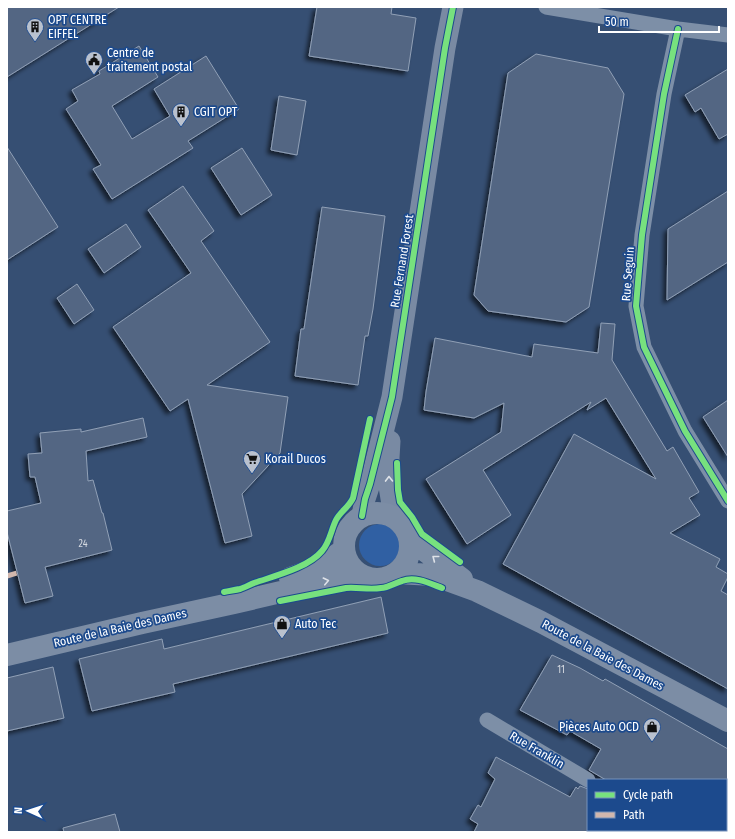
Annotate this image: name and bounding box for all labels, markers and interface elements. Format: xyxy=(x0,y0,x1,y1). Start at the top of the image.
scale bar xyxy=(599,8,719,34)
place label: OPT CENTRE EIFFEL xyxy=(48,13,107,41)
text: 50 m xyxy=(605,15,629,29)
building icon: OPT CENTRE EIFFEL xyxy=(25,17,45,42)
place label: Centre de traitement postal xyxy=(107,46,192,74)
public building icon: Centre de traitement postal xyxy=(84,50,104,75)
building icon: CGIT OPT xyxy=(171,102,191,127)
place label: CGIT OPT xyxy=(194,105,238,119)
street label: Rue Fernand Forest xyxy=(388,213,416,309)
street label: Rue Seguin xyxy=(619,246,637,302)
supermarket icon: Korail Ducos xyxy=(242,449,262,474)
place label: Korail Ducos xyxy=(265,452,326,466)
one-way arrow xyxy=(385,476,393,482)
house number: 24 xyxy=(78,538,88,550)
one-way arrow xyxy=(433,556,440,563)
one-way arrow xyxy=(323,577,329,585)
street label: Route de la Baie des Dames xyxy=(52,606,188,650)
shop icon: Auto Tec xyxy=(272,614,292,639)
place label: Auto Tec xyxy=(295,617,336,631)
street label: Route de la Baie des Dames xyxy=(540,617,666,693)
house number: 11 xyxy=(557,664,565,676)
shop icon: Pièces Auto OCD xyxy=(642,717,662,742)
place label: Pièces Auto OCD xyxy=(559,720,639,734)
street label: Rue Franklin xyxy=(507,729,567,771)
legend xyxy=(587,779,727,831)
text: Cycle path xyxy=(623,788,673,802)
north arrow xyxy=(8,791,48,831)
text: N xyxy=(12,807,25,814)
text: Path xyxy=(623,808,645,822)

